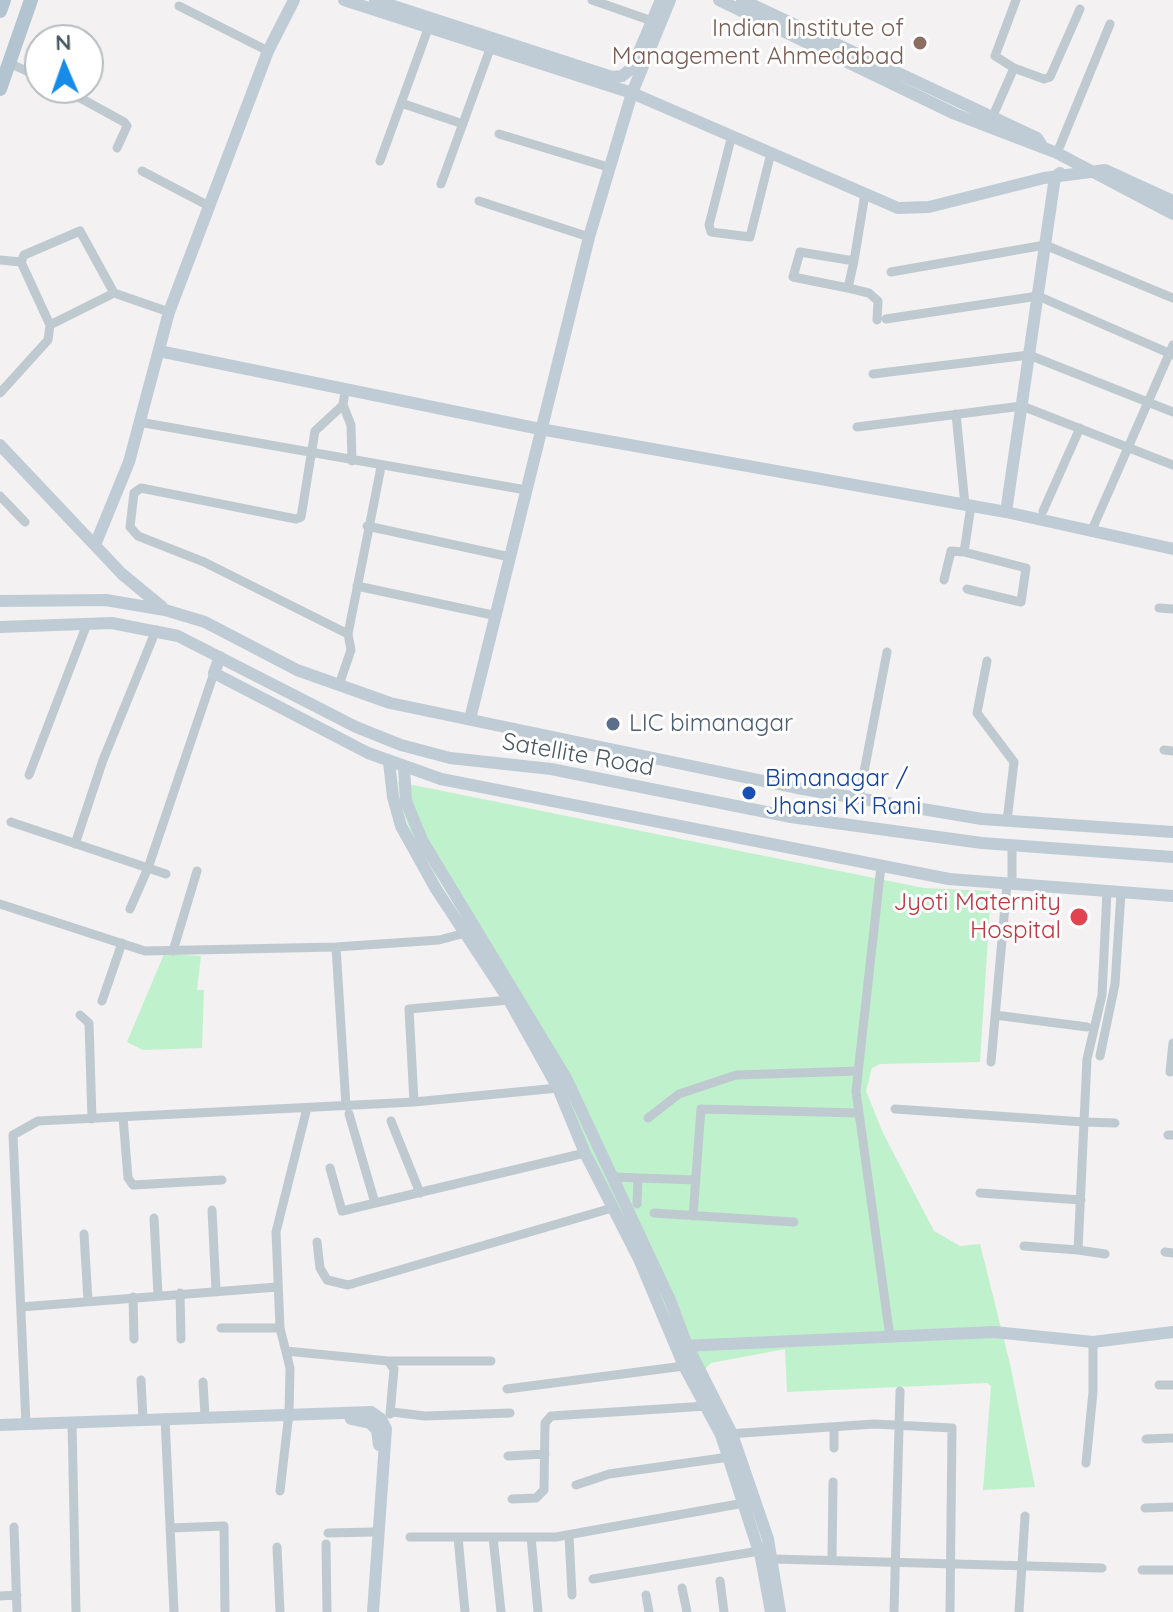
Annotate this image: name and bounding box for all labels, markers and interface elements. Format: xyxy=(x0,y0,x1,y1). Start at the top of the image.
place label: Indian Institute of Management Ahmedabad xyxy=(612,15,904,71)
north arrow xyxy=(24,24,104,104)
text: N xyxy=(55,28,72,56)
marker: Indian Institute of Management Ahmedabad xyxy=(911,34,929,52)
place label: LIC bimanagar xyxy=(629,710,793,738)
marker: LIC bimanagar xyxy=(604,715,622,733)
street label: Satellite Road xyxy=(500,727,656,783)
place label: Bimanagar / Jhansi Ki Rani xyxy=(765,765,921,821)
marker: Bimanagar / Jhansi Ki Rani xyxy=(740,784,758,802)
place label: Jyoti Maternity Hospital xyxy=(893,889,1061,945)
marker: Jyoti Maternity Hospital xyxy=(1068,906,1090,928)

